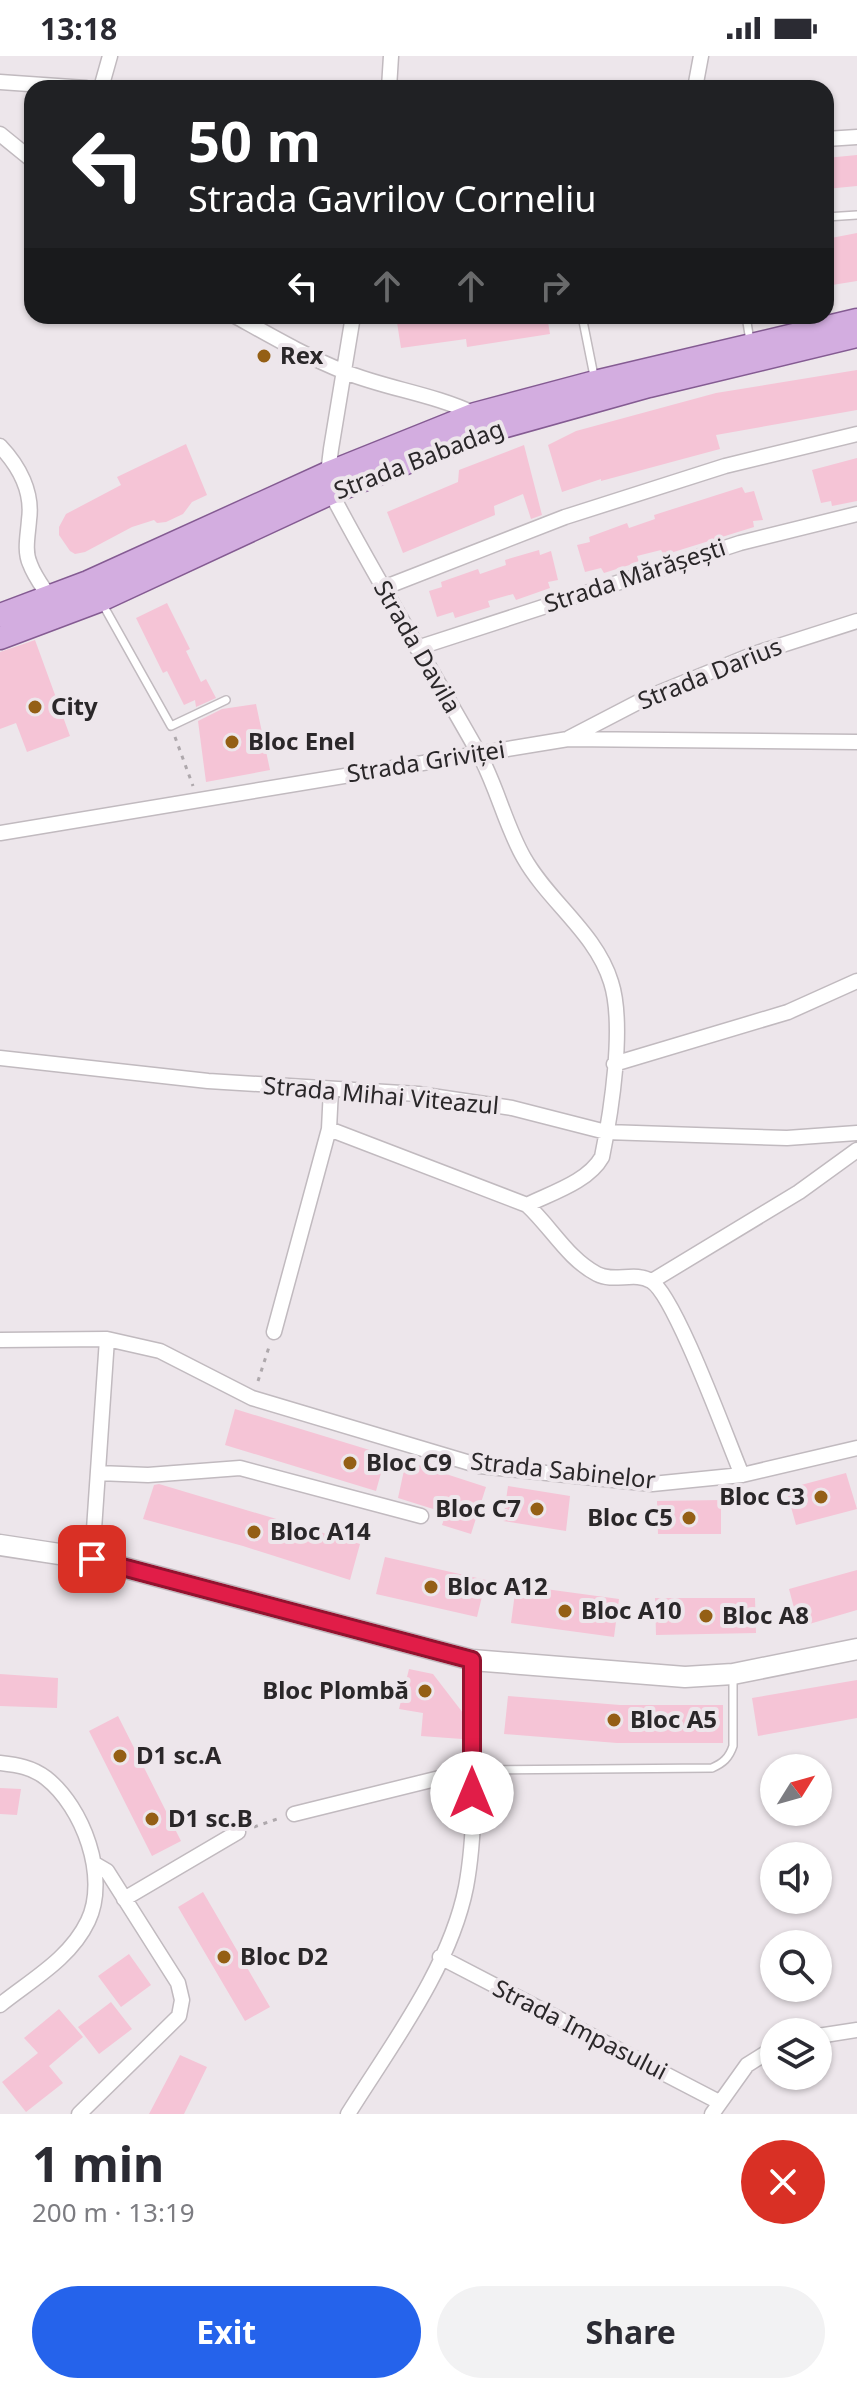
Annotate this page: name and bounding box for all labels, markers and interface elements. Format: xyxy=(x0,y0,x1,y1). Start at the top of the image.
text: 13:18 xyxy=(40,8,117,49)
text: 50 m xyxy=(188,102,321,178)
icon: left xyxy=(56,112,160,216)
text: Strada Gavrilov Corneliu xyxy=(188,174,596,223)
icon: left xyxy=(281,264,325,308)
icon: ahead xyxy=(365,264,409,308)
icon: ahead xyxy=(449,264,493,308)
icon: right xyxy=(533,264,577,308)
place label: Rex xyxy=(280,338,324,371)
marker: Rex xyxy=(255,347,273,365)
street label: Strada Babadag xyxy=(329,411,508,506)
street label: Strada Mărășești xyxy=(540,530,729,619)
street label: Strada Davila xyxy=(367,574,470,719)
street label: Strada Darius xyxy=(633,629,786,716)
place label: City xyxy=(51,689,98,722)
marker: City xyxy=(26,698,44,716)
place label: Bloc Enel xyxy=(248,724,355,757)
street label: Strada Griviței xyxy=(344,732,507,789)
marker: Bloc Enel xyxy=(223,733,241,751)
street label: Strada Mihai Viteazul xyxy=(262,1068,500,1121)
street label: Strada Sabinelor xyxy=(469,1443,657,1496)
place label: Bloc C9 xyxy=(366,1445,452,1478)
marker: Bloc C9 xyxy=(341,1454,359,1472)
place label: Bloc C3 xyxy=(719,1479,805,1512)
marker: Bloc C3 xyxy=(812,1488,830,1506)
place label: Bloc C7 xyxy=(435,1491,521,1524)
marker: Bloc C7 xyxy=(528,1500,546,1518)
place label: Bloc C5 xyxy=(587,1500,673,1533)
marker: Bloc C5 xyxy=(680,1509,698,1527)
place label: Bloc A14 xyxy=(270,1514,371,1547)
marker: Bloc A14 xyxy=(245,1523,263,1541)
pin xyxy=(58,1525,126,1593)
icon: arrive xyxy=(70,1537,114,1581)
place label: Bloc A12 xyxy=(447,1569,548,1602)
marker: Bloc A12 xyxy=(422,1578,440,1596)
place label: Bloc A10 xyxy=(581,1593,682,1626)
place label: Bloc A8 xyxy=(722,1598,809,1631)
marker: Bloc A10 xyxy=(556,1602,574,1620)
marker: Bloc A8 xyxy=(697,1607,715,1625)
place label: Bloc Plombă xyxy=(262,1673,409,1706)
marker: Bloc Plombă xyxy=(416,1682,434,1700)
place label: Bloc A5 xyxy=(630,1702,717,1735)
marker: Bloc A5 xyxy=(605,1711,623,1729)
place label: D1 sc.A xyxy=(136,1738,222,1771)
marker: D1 sc.A xyxy=(111,1747,129,1765)
position arrow xyxy=(430,1751,514,1835)
north arrow xyxy=(760,1754,832,1826)
map controls xyxy=(760,1754,832,2090)
place label: D1 sc.B xyxy=(168,1801,253,1834)
marker: D1 sc.B xyxy=(143,1810,161,1828)
button: sound xyxy=(760,1842,832,1914)
button: search xyxy=(760,1930,832,2002)
place label: Bloc D2 xyxy=(240,1939,328,1972)
marker: Bloc D2 xyxy=(215,1948,233,1966)
street label: Strada Impasului xyxy=(488,1970,674,2087)
button: layers xyxy=(760,2018,832,2090)
text: 1 min xyxy=(32,2131,164,2196)
button: close xyxy=(741,2140,825,2224)
text: 200 m · 13:19 xyxy=(32,2194,195,2230)
button: Exit xyxy=(32,2286,421,2378)
button: Share xyxy=(437,2286,825,2378)

